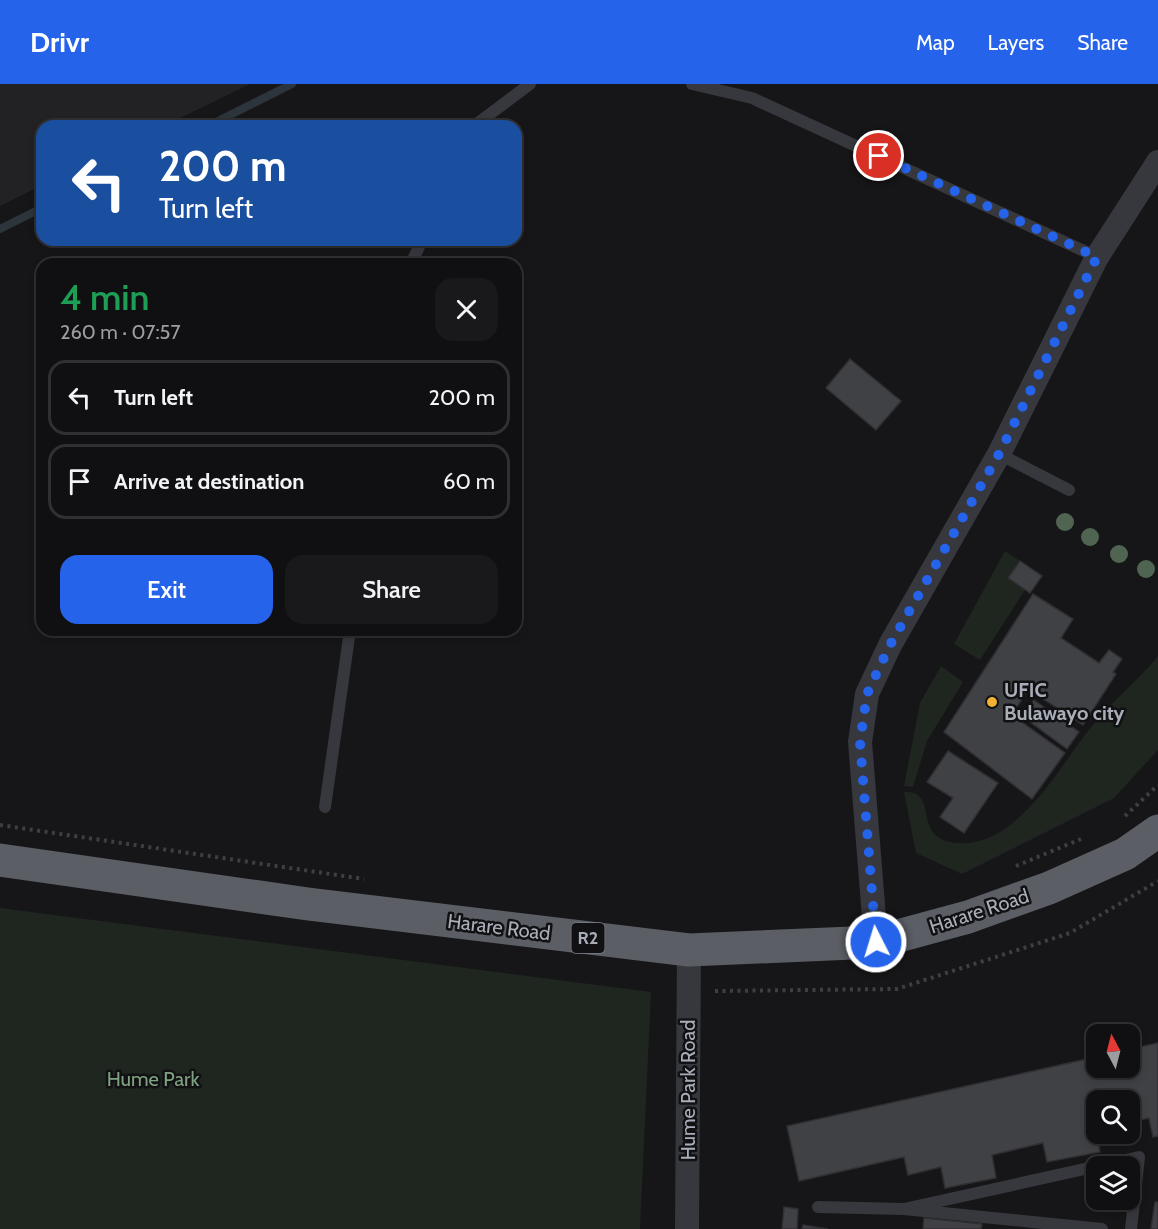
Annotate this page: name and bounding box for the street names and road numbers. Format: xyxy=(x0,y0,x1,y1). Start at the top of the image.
street label: Harare Road xyxy=(926,884,1032,938)
street label: Harare Road xyxy=(446,909,552,945)
road number: R2 xyxy=(572,923,604,953)
street label: Hume Park Road xyxy=(676,1020,700,1160)

